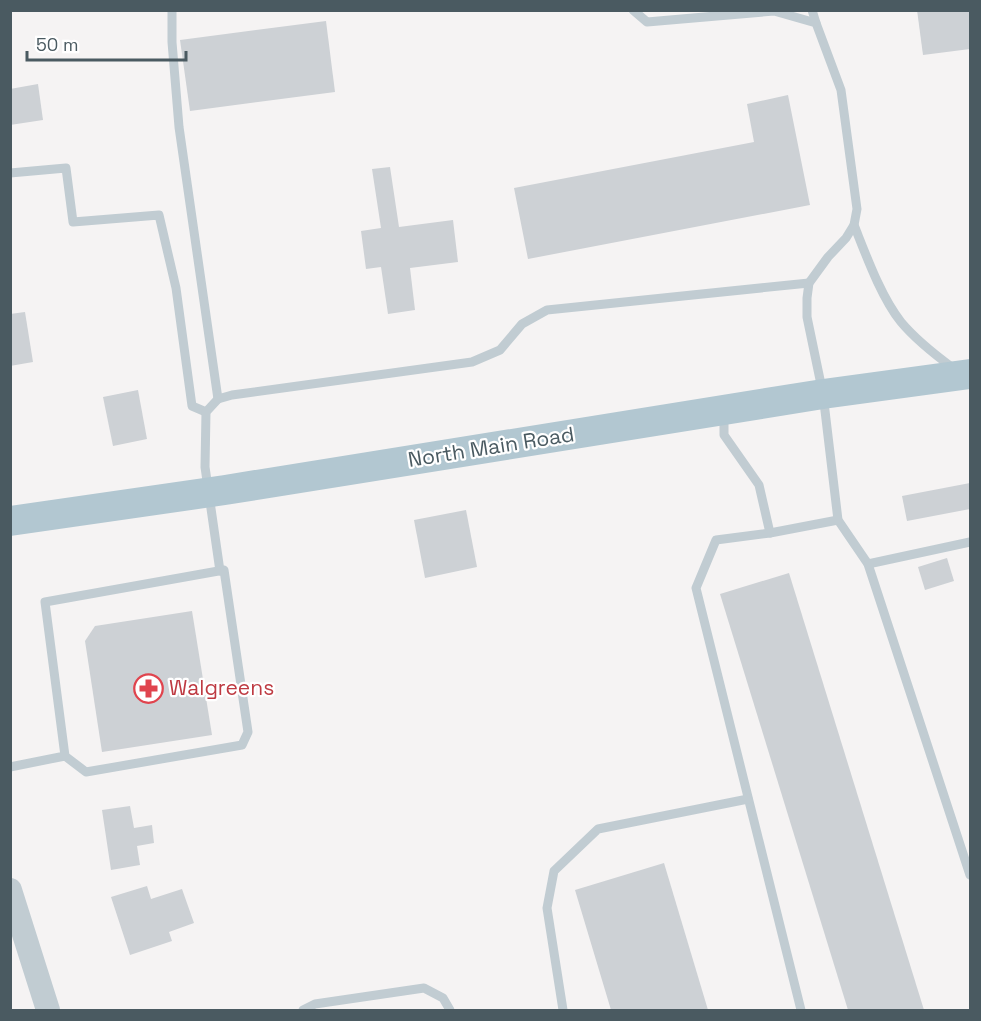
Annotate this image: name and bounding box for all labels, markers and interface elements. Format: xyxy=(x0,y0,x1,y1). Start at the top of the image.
scale bar xyxy=(27,24,186,62)
text: 50 m xyxy=(36,33,78,56)
street label: North Main Road xyxy=(406,420,576,473)
pharmacy icon: Walgreens xyxy=(132,672,164,704)
place label: Walgreens xyxy=(169,674,274,701)

